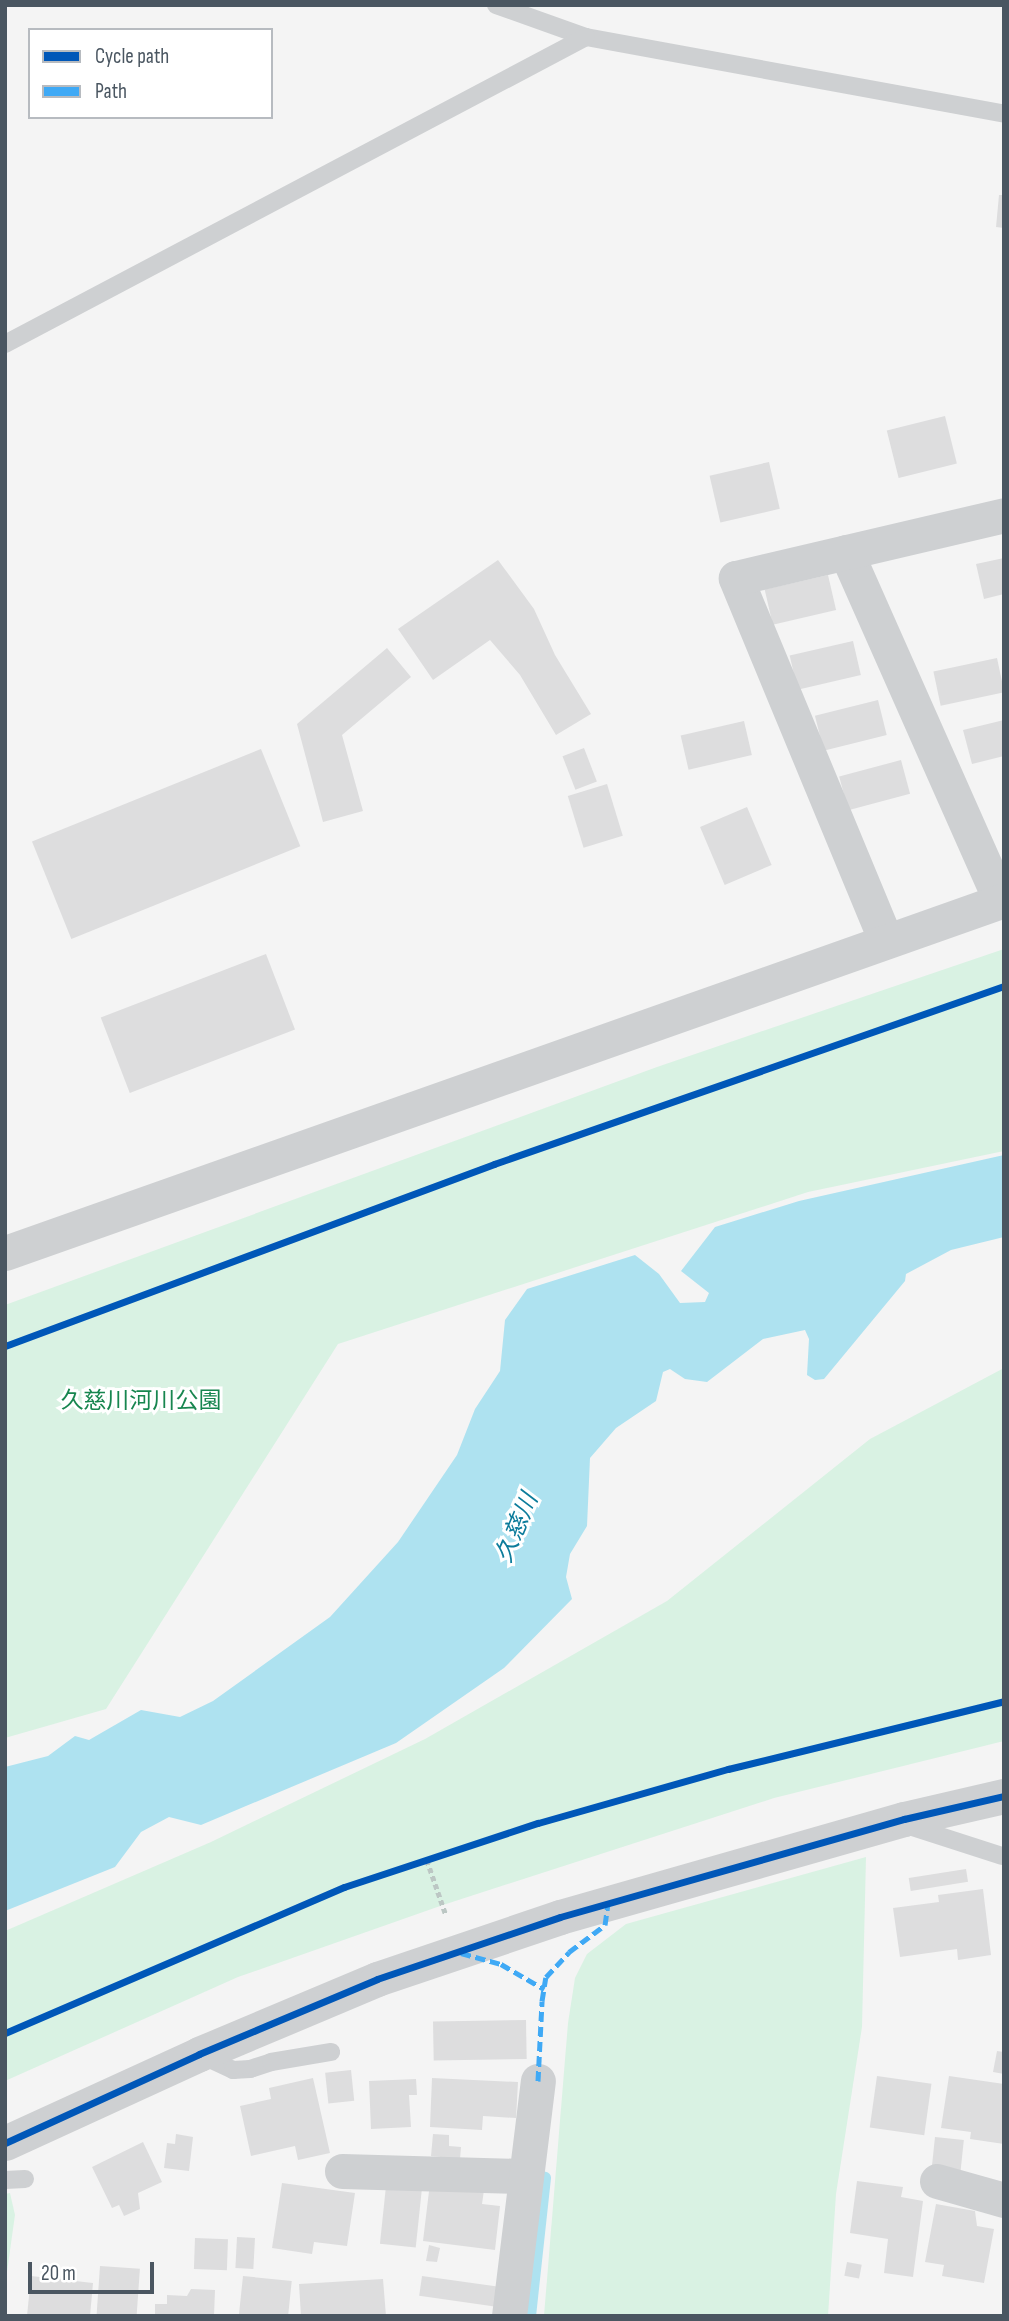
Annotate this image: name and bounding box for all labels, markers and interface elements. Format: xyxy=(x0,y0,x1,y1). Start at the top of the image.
legend xyxy=(28,28,273,119)
text: Cycle path xyxy=(95,44,169,69)
text: Path xyxy=(95,79,127,104)
park label: 久慈川河川公園 xyxy=(61,1387,221,1415)
water label: 久慈川 xyxy=(490,1489,544,1567)
scale bar xyxy=(32,2248,158,2292)
text: 20 m xyxy=(41,2261,76,2286)

